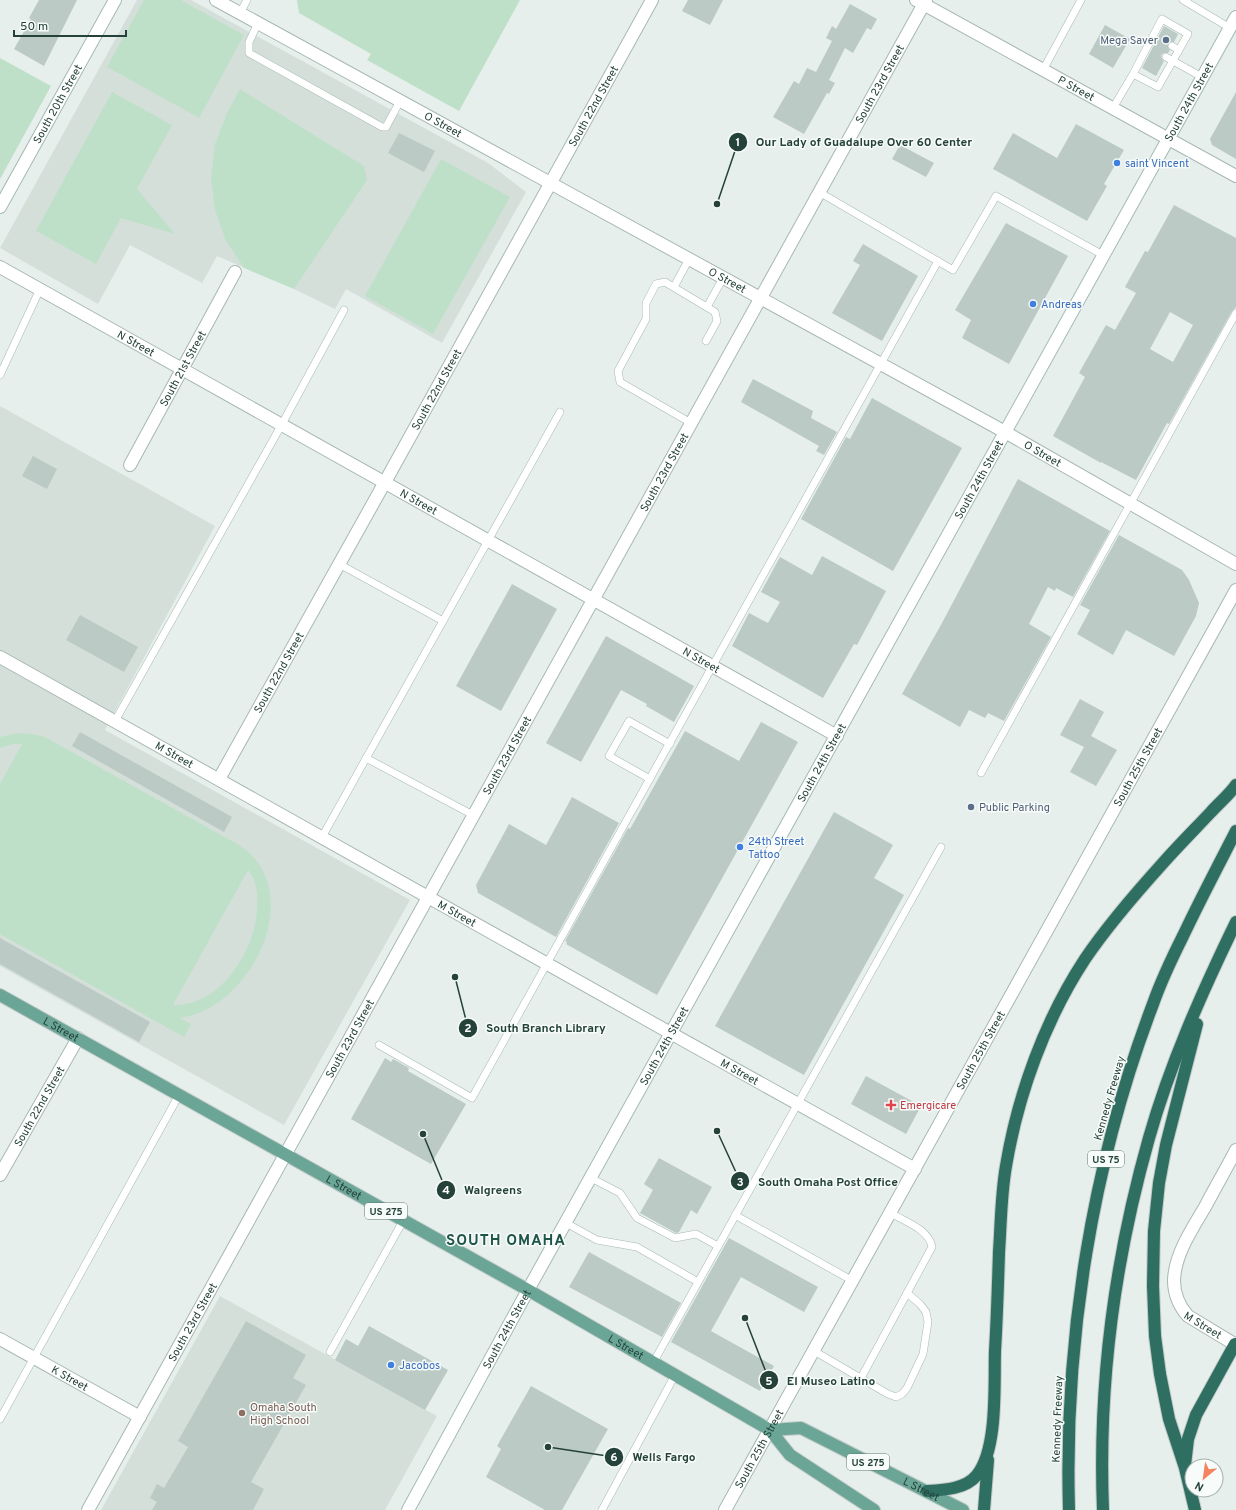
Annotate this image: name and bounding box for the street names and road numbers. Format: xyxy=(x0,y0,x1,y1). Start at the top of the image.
street label: South 23rd Street xyxy=(853,43,908,126)
street label: South 24th Street xyxy=(1162,61,1217,144)
street label: South 20th Street xyxy=(31,62,86,146)
street label: South 22nd Street xyxy=(566,64,622,149)
street label: P Street xyxy=(1055,73,1097,105)
street label: O Street xyxy=(421,109,464,141)
street label: O Street xyxy=(706,265,748,297)
street label: N Street xyxy=(114,328,157,360)
street label: South 21st Street xyxy=(157,328,210,409)
street label: South 22nd Street xyxy=(409,347,465,433)
street label: South 23rd Street xyxy=(637,431,692,514)
street label: South 24th Street xyxy=(952,438,1007,522)
street label: O Street xyxy=(1021,438,1064,471)
street label: N Street xyxy=(397,486,439,519)
street label: South 22nd Street xyxy=(251,630,308,716)
street label: N Street xyxy=(680,645,722,677)
street label: South 23rd Street xyxy=(480,714,535,798)
street label: South 24th Street xyxy=(795,721,850,805)
street label: South 25th Street xyxy=(1111,725,1166,809)
street label: M Street xyxy=(152,739,196,772)
street label: M Street xyxy=(435,898,478,931)
street label: South 23rd Street xyxy=(323,997,378,1081)
street label: South 24th Street xyxy=(637,1004,692,1088)
street label: South 25th Street xyxy=(954,1009,1009,1093)
street label: L Street xyxy=(40,1014,81,1046)
street label: Kennedy Freeway xyxy=(1091,1054,1129,1142)
street label: M Street xyxy=(718,1056,761,1089)
street label: South 22nd Street xyxy=(11,1064,68,1150)
road number: US 75 xyxy=(1088,1151,1124,1167)
street label: L Street xyxy=(323,1172,364,1204)
road number: US 275 xyxy=(365,1203,407,1219)
street label: South 23rd Street xyxy=(166,1281,221,1364)
street label: South 24th Street xyxy=(480,1288,535,1372)
street label: M Street xyxy=(1181,1309,1224,1343)
street label: L Street xyxy=(605,1332,646,1363)
street label: K Street xyxy=(48,1363,90,1395)
street label: Kennedy Freeway xyxy=(1049,1375,1067,1463)
street label: South 25th Street xyxy=(732,1407,787,1491)
road number: US 275 xyxy=(847,1454,889,1470)
street label: L Street xyxy=(900,1475,941,1505)

